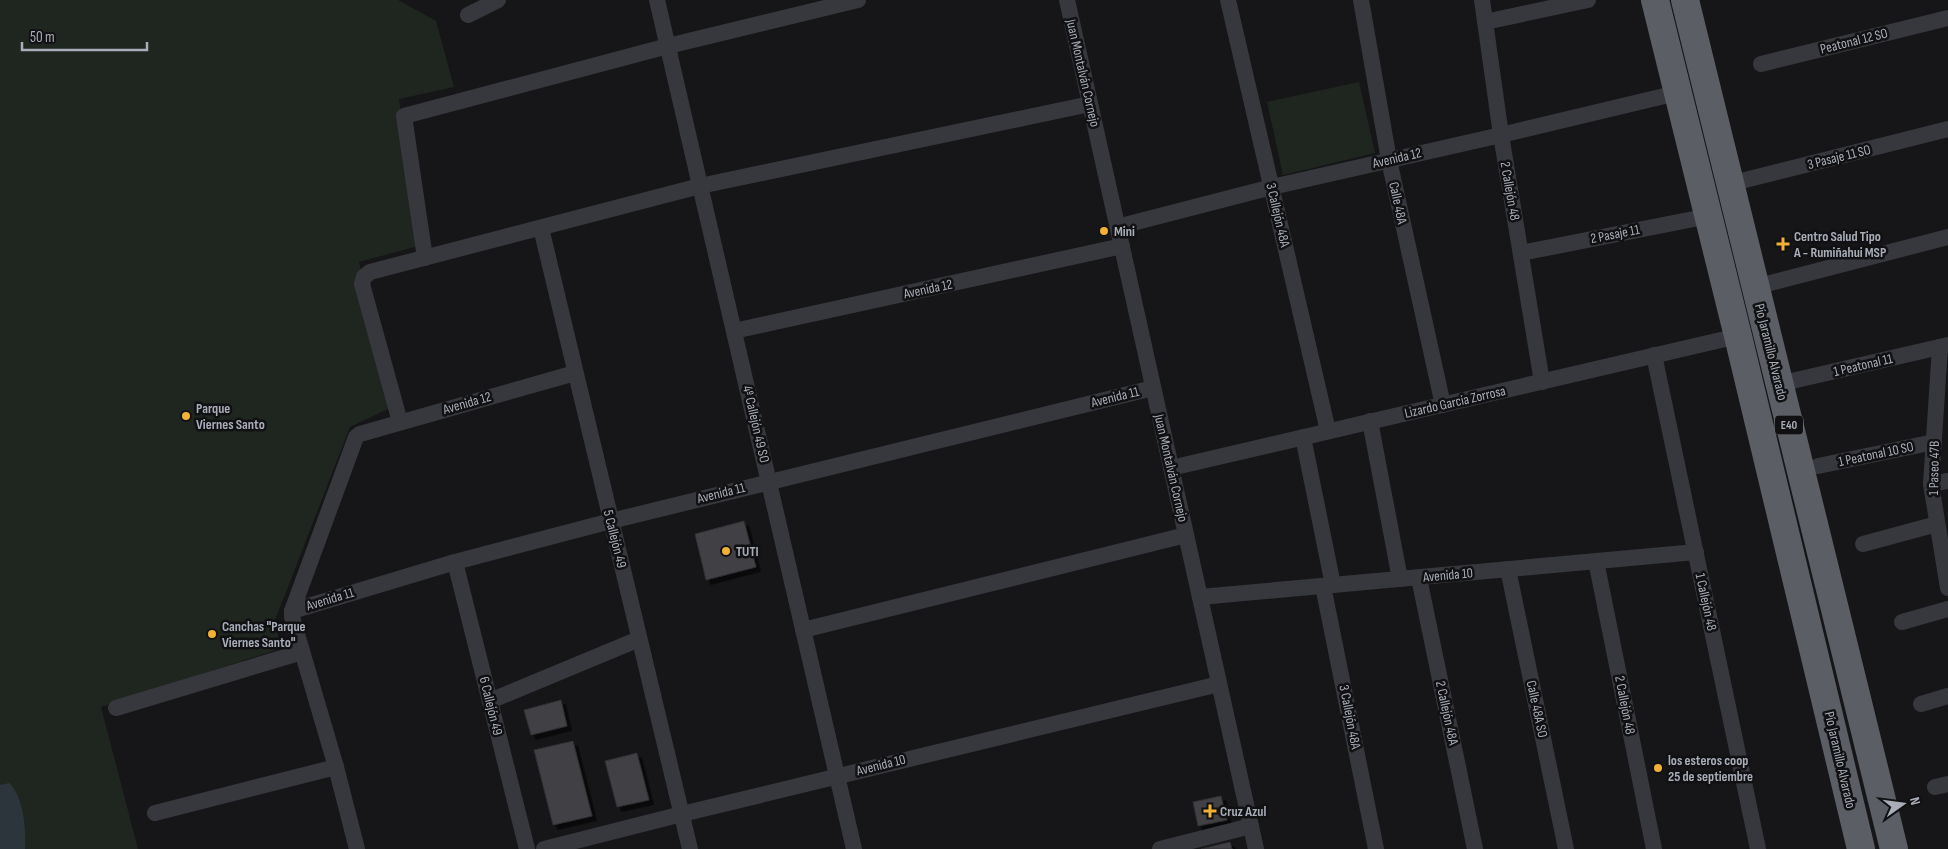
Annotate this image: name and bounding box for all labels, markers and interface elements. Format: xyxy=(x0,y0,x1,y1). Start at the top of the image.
street label: Juan Montalván Cornejo xyxy=(1062,17,1104,129)
scale bar xyxy=(22,20,148,52)
street label: Peatonal 12 SO xyxy=(1818,24,1890,58)
text: 50 m xyxy=(30,28,55,47)
street label: 3 Pasaje 11 SO xyxy=(1805,141,1873,173)
street label: Avenida 12 xyxy=(1370,144,1423,172)
street label: 2 Callejón 48 xyxy=(1496,160,1524,222)
street label: Calle 48A xyxy=(1385,180,1411,227)
street label: 3 Callejón 48A xyxy=(1262,181,1294,250)
street label: 2 Pasaje 11 xyxy=(1589,221,1641,247)
place label: Mini xyxy=(1114,223,1135,240)
marker: Mini xyxy=(1098,225,1110,237)
place label: Centro Salud Tipo A - Rumiñahui MSP xyxy=(1793,228,1886,261)
marker: Centro Salud Tipo A - Rumiñahui MSP xyxy=(1776,237,1790,251)
street label: Avenida 12 xyxy=(901,275,954,303)
street label: Pío Jaramillo Alvarado xyxy=(1751,302,1791,402)
street label: 1 Peatonal 11 xyxy=(1832,350,1894,380)
street label: Lizardo García Zorrosa xyxy=(1403,382,1507,422)
street label: Avenida 11 xyxy=(1088,383,1141,411)
street label: 4º Callejón 49 SO xyxy=(739,384,773,464)
street label: Avenida 12 xyxy=(440,388,493,418)
place label: Parque Viernes Santo xyxy=(196,400,265,433)
marker: Parque Viernes Santo xyxy=(180,410,192,422)
street label: Juan Montalván Cornejo xyxy=(1150,412,1192,524)
road number: E40 xyxy=(1775,416,1803,434)
street label: 1 Peatonal 10 SO xyxy=(1837,438,1915,470)
street label: 1 Paseo 47B xyxy=(1925,441,1943,495)
street label: Avenida 11 xyxy=(694,479,747,507)
street label: 5 Callejón 49 xyxy=(600,508,630,570)
place label: TUTI xyxy=(736,543,759,560)
marker: TUTI xyxy=(720,545,732,557)
street label: Avenida 10 xyxy=(1421,564,1474,586)
street label: 1 Callejón 48 xyxy=(1692,572,1720,632)
street label: Avenida 11 xyxy=(303,584,356,615)
place label: Canchas "Parque Viernes Santo" xyxy=(222,618,306,651)
marker: Canchas "Parque Viernes Santo" xyxy=(206,628,218,640)
street label: 2 Callejón 48 xyxy=(1611,674,1639,736)
street label: 6 Callejón 49 xyxy=(476,675,506,737)
street label: 2 Callejón 48A xyxy=(1432,679,1462,748)
street label: Calle 48A SO xyxy=(1523,679,1551,739)
street label: 3 Callejón 48A xyxy=(1335,683,1365,752)
street label: Pío Jaramillo Alvarado xyxy=(1821,710,1859,810)
street label: Avenida 10 xyxy=(854,751,907,780)
place label: los esteros coop 25 de septiembre xyxy=(1668,752,1753,785)
marker: los esteros coop 25 de septiembre xyxy=(1652,762,1664,774)
north arrow xyxy=(1878,779,1928,829)
text: N xyxy=(1906,795,1924,807)
place label: Cruz Azul xyxy=(1220,803,1266,820)
marker: Cruz Azul xyxy=(1204,805,1216,817)

